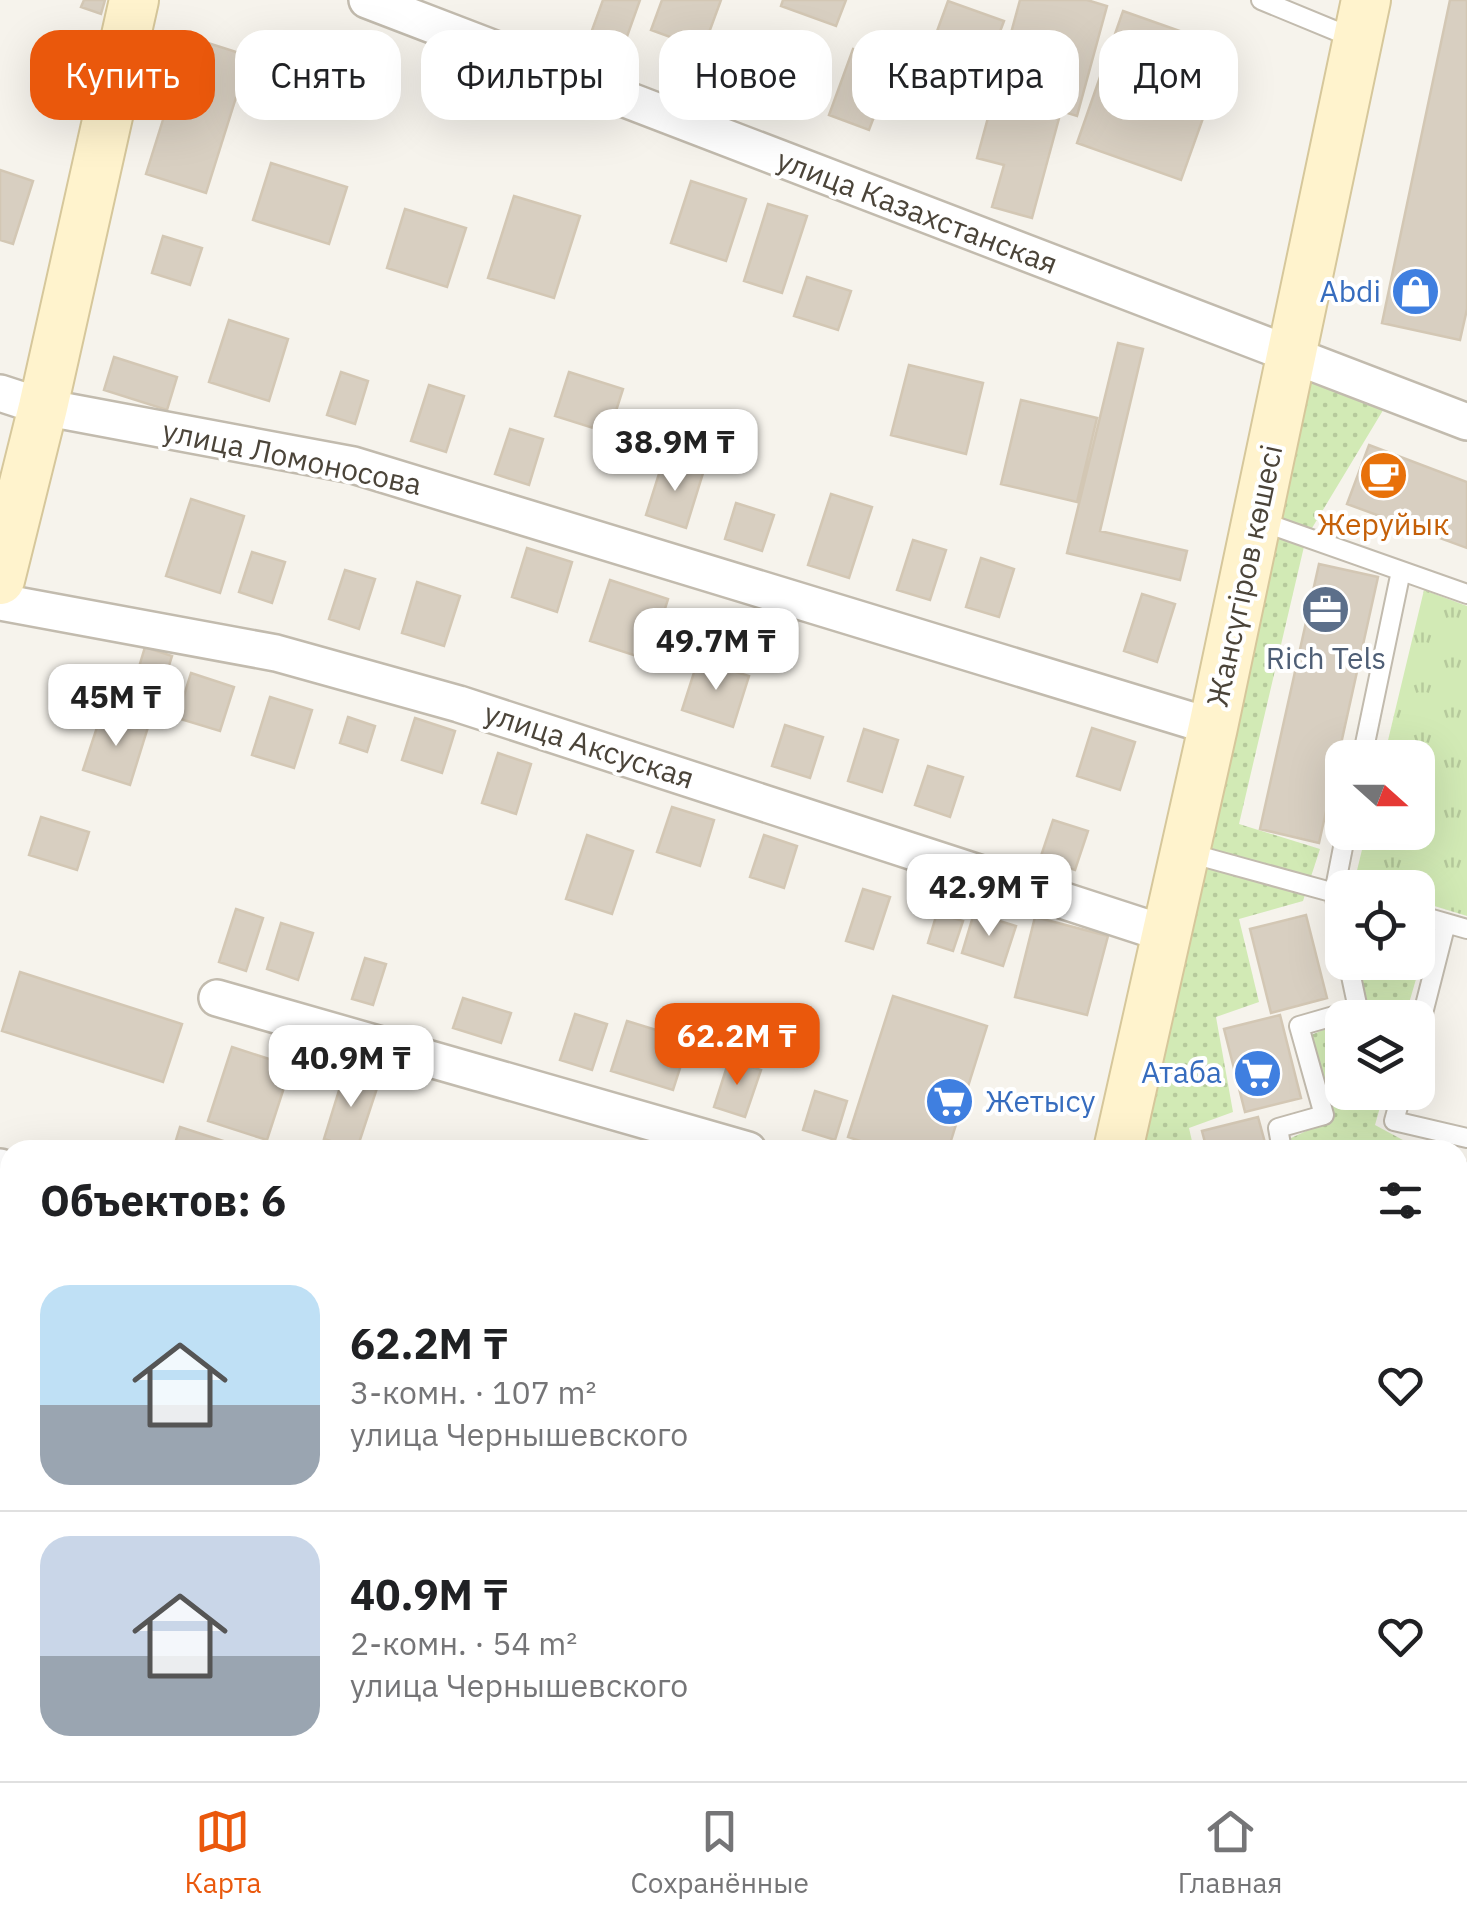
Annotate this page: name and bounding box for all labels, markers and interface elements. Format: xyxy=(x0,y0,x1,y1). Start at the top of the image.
chip: Купить xyxy=(30,30,215,120)
chip: Снять xyxy=(235,30,401,120)
chip: Фильтры xyxy=(421,30,639,120)
chip: Новое xyxy=(659,30,832,120)
chip: Квартира xyxy=(852,30,1079,120)
chip: Дом xyxy=(1099,30,1238,120)
street label: улица Казахстанская xyxy=(772,139,1064,282)
shop icon: Abdi xyxy=(1390,266,1442,318)
place label: Abdi xyxy=(1319,271,1381,310)
pin: 38.9M ₸ xyxy=(583,409,767,494)
street label: улица Ломоносова xyxy=(159,410,425,503)
text: 38.9M ₸ xyxy=(615,420,735,462)
street label: Жансүгіров көшесі xyxy=(1197,441,1290,710)
cafe icon: Жеруйык xyxy=(1357,450,1409,502)
place label: Жеруйык xyxy=(1316,504,1450,543)
office icon: Rich Tels xyxy=(1300,584,1352,636)
pin: 49.7M ₸ xyxy=(624,608,808,693)
text: 49.7M ₸ xyxy=(656,619,776,661)
place label: Rich Tels xyxy=(1266,638,1386,677)
pin: 45M ₸ xyxy=(46,664,186,749)
text: 45M ₸ xyxy=(70,675,162,717)
street label: улица Аксуская xyxy=(480,692,699,797)
north arrow xyxy=(1325,740,1435,850)
map controls xyxy=(1325,740,1435,1110)
pin: 42.9M ₸ xyxy=(897,854,1081,939)
text: 42.9M ₸ xyxy=(929,865,1049,907)
button: locate xyxy=(1325,870,1435,980)
button: layers xyxy=(1325,1000,1435,1110)
pin: 62.2M ₸ xyxy=(645,1003,829,1088)
text: 62.2M ₸ xyxy=(677,1014,797,1056)
pin: 40.9M ₸ xyxy=(259,1025,443,1110)
text: 40.9M ₸ xyxy=(291,1036,411,1078)
supermarket icon: Атаба xyxy=(1231,1047,1283,1099)
place label: Атаба xyxy=(1141,1052,1222,1091)
supermarket icon: Жетысу xyxy=(924,1076,976,1128)
place label: Жетысу xyxy=(985,1081,1096,1120)
text: Объектов: 6 xyxy=(40,1173,286,1228)
icon: filters xyxy=(1373,1173,1428,1228)
text: 62.2M ₸ xyxy=(350,1316,508,1371)
icon: home xyxy=(120,1325,240,1445)
icon: heart xyxy=(1373,1358,1428,1413)
text: 3-комн. · 107 m² xyxy=(350,1371,596,1413)
text: улица Чернышевского xyxy=(350,1413,688,1455)
text: 40.9M ₸ xyxy=(350,1567,508,1622)
icon: home xyxy=(120,1576,240,1696)
icon: heart xyxy=(1373,1609,1428,1664)
text: 2-комн. · 54 m² xyxy=(350,1622,577,1664)
text: улица Чернышевского xyxy=(350,1664,688,1706)
tab: Карта xyxy=(184,1804,262,1901)
tab: Сохранённые xyxy=(630,1804,809,1901)
tab: Главная xyxy=(1178,1804,1283,1901)

